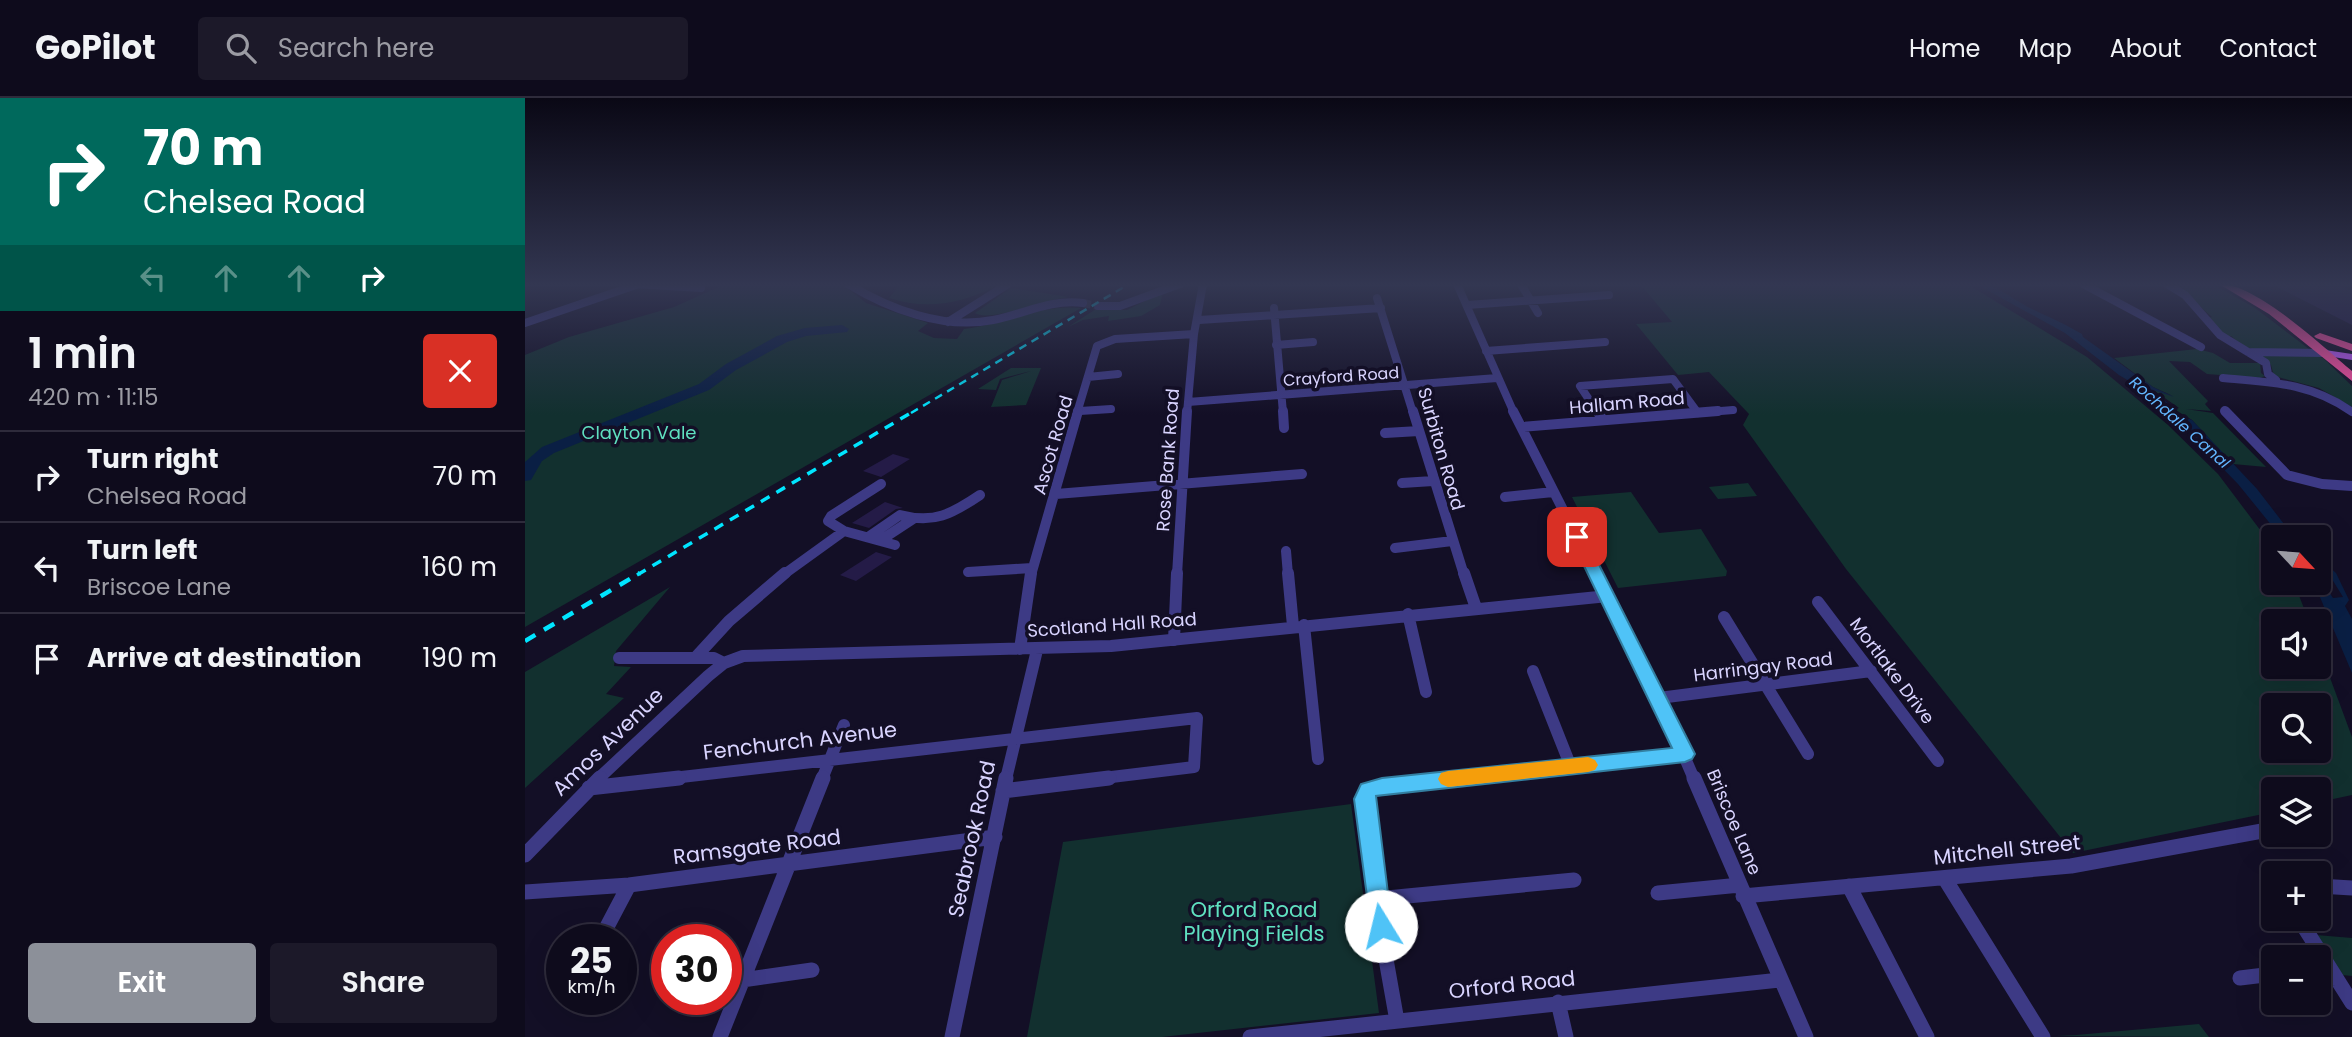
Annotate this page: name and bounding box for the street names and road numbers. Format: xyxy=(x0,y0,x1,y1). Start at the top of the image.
street label: Crayford Road xyxy=(1282,361,1400,392)
street label: Surbiton Road xyxy=(1412,385,1471,513)
street label: Hallam Road xyxy=(1568,385,1686,420)
street label: Rose Bank Road xyxy=(1150,388,1185,532)
street label: Ascot Road xyxy=(1026,392,1079,497)
street label: Scotland Hall Road xyxy=(1026,606,1198,643)
street label: Mortlake Drive xyxy=(1844,612,1941,729)
street label: Harringay Road xyxy=(1692,646,1834,687)
street label: Amos Avenue xyxy=(546,681,670,802)
street label: Fenchurch Avenue xyxy=(701,714,899,767)
street label: Seabrook Road xyxy=(941,758,1002,920)
street label: Briscoe Lane xyxy=(1701,765,1768,879)
street label: Ramsgate Road xyxy=(671,822,842,871)
street label: Mitchell Street xyxy=(1932,827,2082,872)
street label: Orford Road xyxy=(1447,963,1577,1006)

